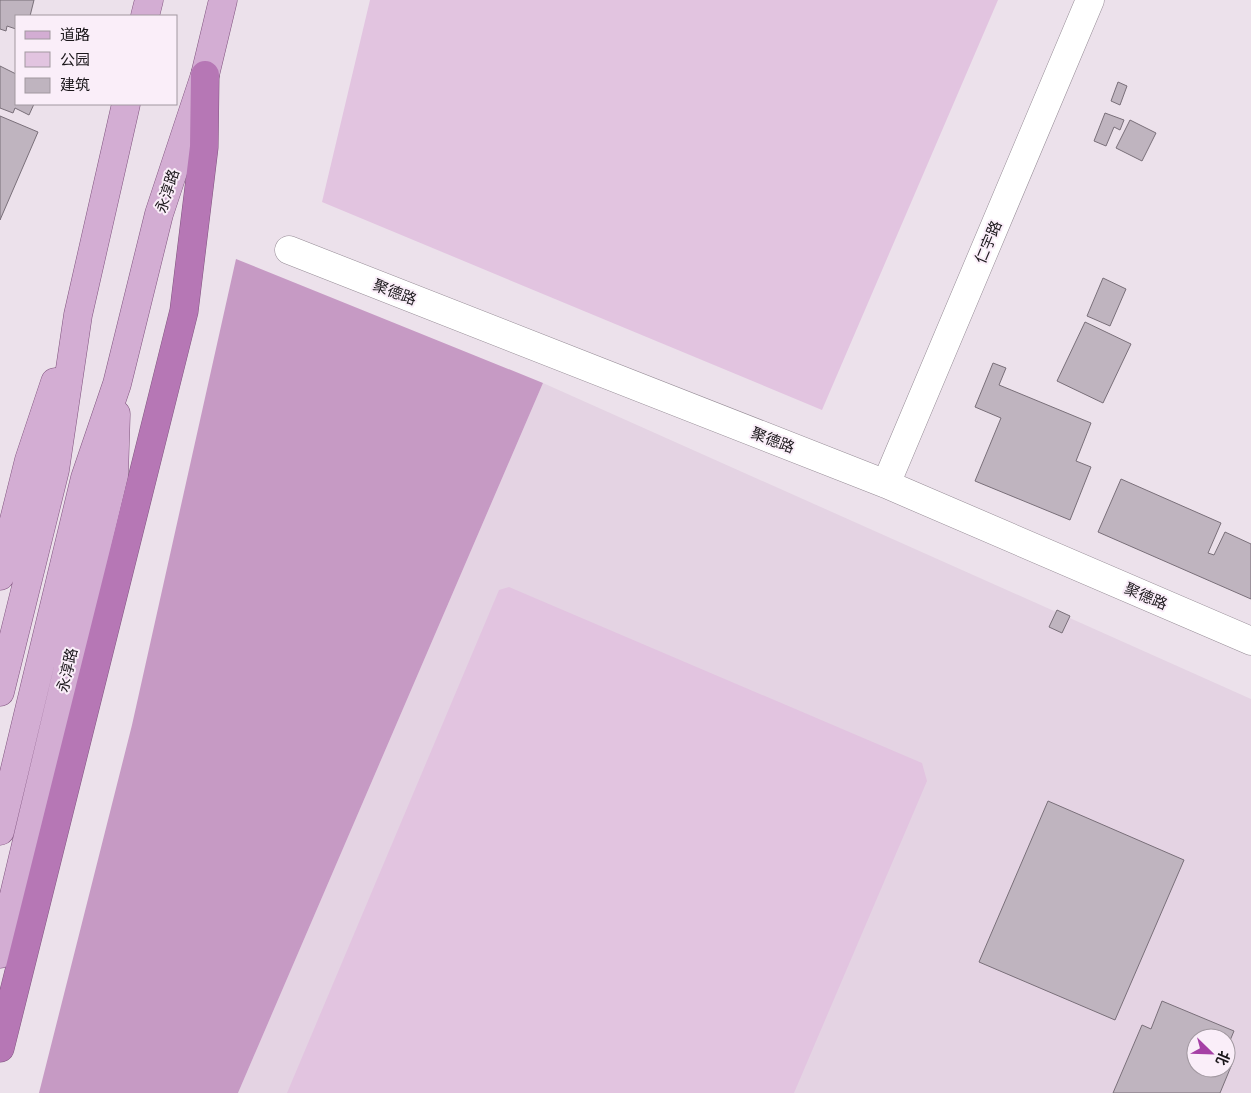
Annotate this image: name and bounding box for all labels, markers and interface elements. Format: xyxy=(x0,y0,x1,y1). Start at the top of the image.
legend xyxy=(15,15,178,105)
text: 道路 xyxy=(60,25,90,44)
text: 公园 xyxy=(60,50,90,69)
text: 建筑 xyxy=(60,75,90,94)
street label: 永淳路 xyxy=(151,167,183,215)
street label: 仁宇路 xyxy=(970,218,1006,266)
street label: 聚德路 xyxy=(371,275,419,309)
street label: 聚德路 xyxy=(749,423,797,457)
street label: 聚德路 xyxy=(1122,578,1170,614)
street label: 永淳路 xyxy=(53,646,81,694)
north arrow xyxy=(1186,1028,1236,1078)
text: 北 xyxy=(1212,1048,1234,1068)

